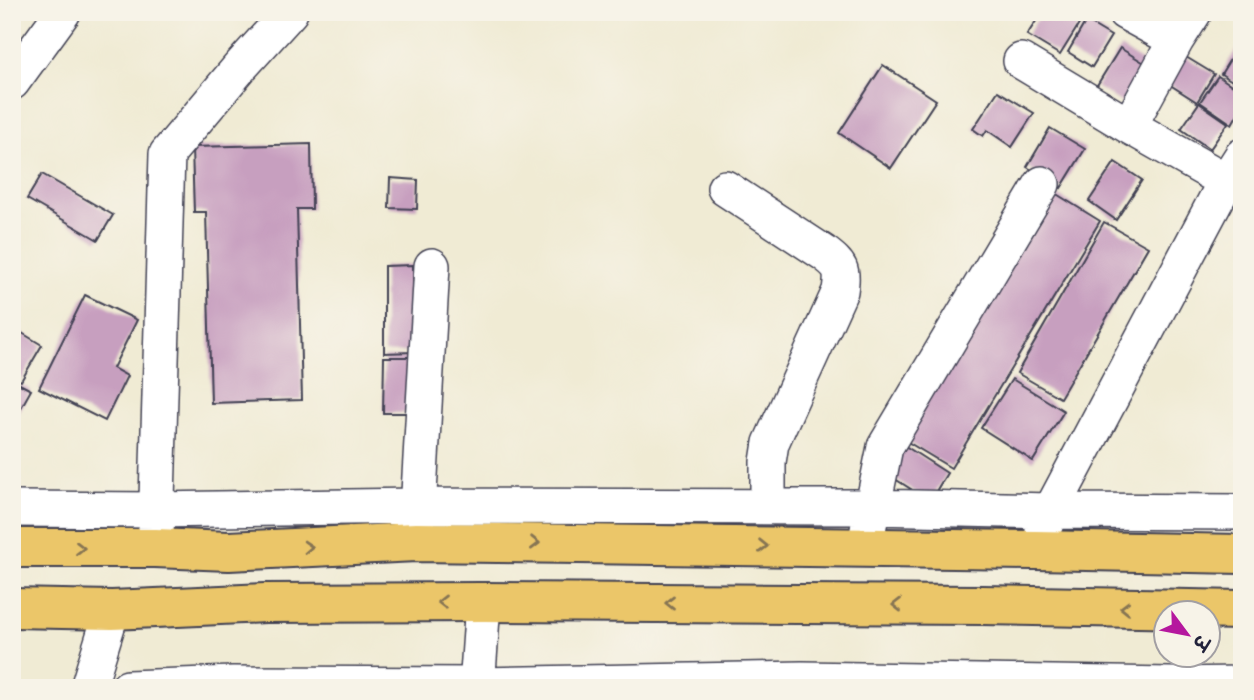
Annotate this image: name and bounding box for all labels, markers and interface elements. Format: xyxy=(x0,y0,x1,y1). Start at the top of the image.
one-way arrow xyxy=(530,535,541,551)
one-way arrow xyxy=(757,539,768,554)
one-way arrow xyxy=(76,540,86,556)
one-way arrow xyxy=(303,540,314,555)
one-way arrow xyxy=(436,594,447,610)
one-way arrow xyxy=(664,595,674,611)
one-way arrow xyxy=(891,597,902,613)
north arrow xyxy=(1152,598,1222,668)
one-way arrow xyxy=(1119,600,1129,616)
text: उ xyxy=(1183,627,1215,656)

